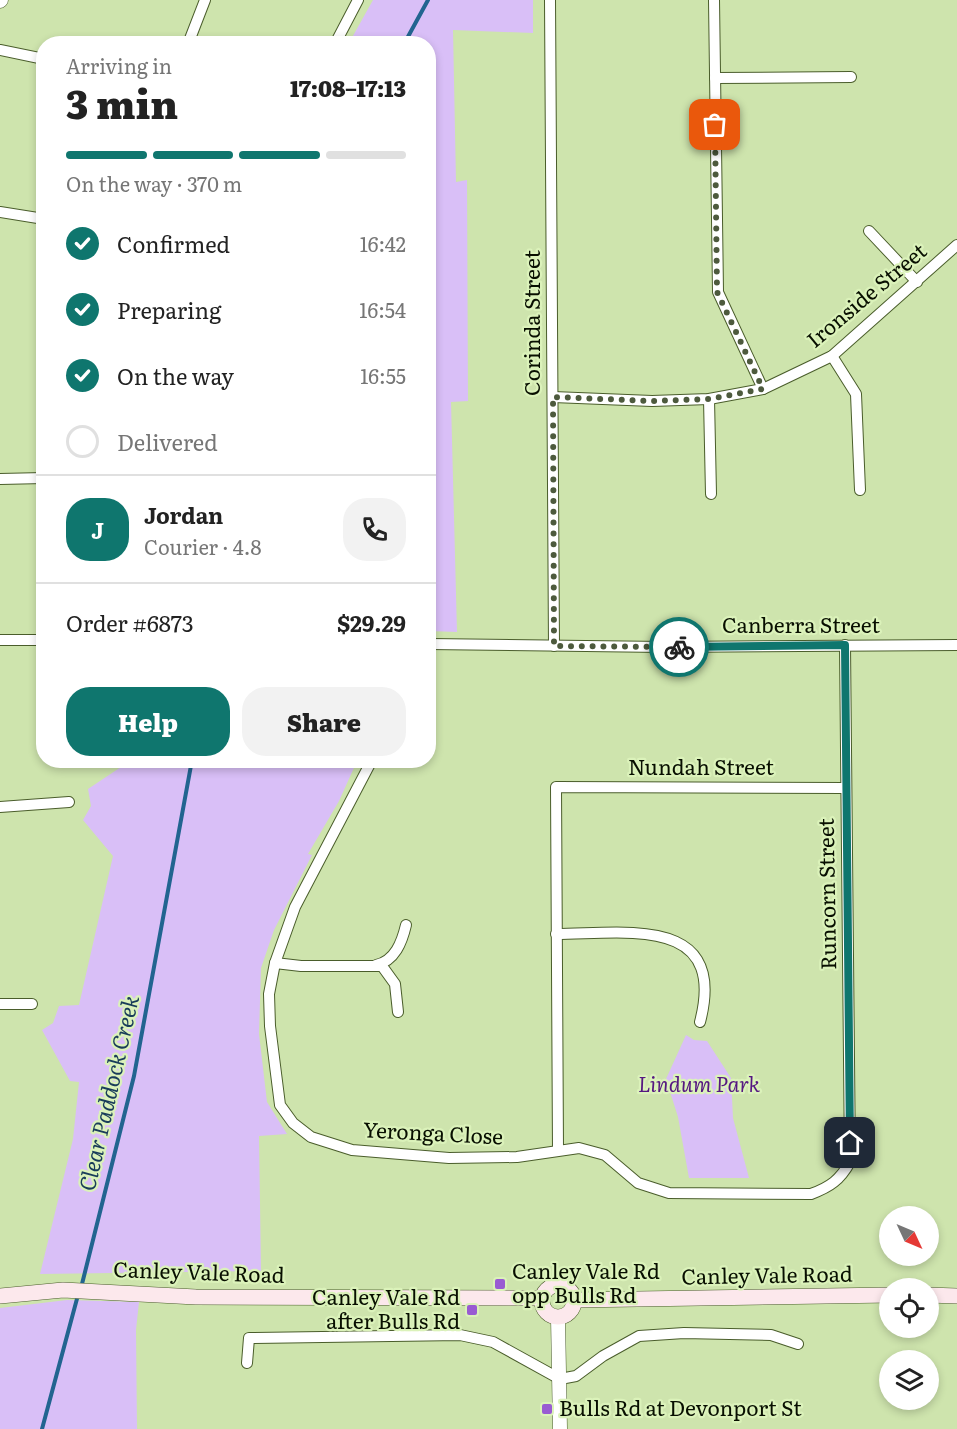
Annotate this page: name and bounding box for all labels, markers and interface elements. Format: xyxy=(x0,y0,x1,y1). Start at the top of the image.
text: Arriving in xyxy=(66,50,172,80)
text: 17:08–17:13 xyxy=(290,71,406,104)
text: 3 min xyxy=(66,73,178,131)
pin xyxy=(689,99,740,150)
icon: bag xyxy=(698,108,731,141)
text: On the way · 370 m xyxy=(66,168,242,198)
icon: check xyxy=(66,227,99,260)
text: Confirmed xyxy=(117,227,230,260)
text: 16:42 xyxy=(360,228,406,258)
street label: Ironside Street xyxy=(799,234,933,354)
street label: Corinda Street xyxy=(515,250,546,396)
icon: check xyxy=(66,293,99,326)
text: Preparing xyxy=(117,293,221,326)
text: 16:54 xyxy=(359,294,406,324)
icon: check xyxy=(66,359,99,392)
text: On the way xyxy=(117,359,234,392)
text: 16:55 xyxy=(360,360,406,390)
text: Delivered xyxy=(117,425,218,458)
text: Jordan xyxy=(144,498,223,531)
button: phone xyxy=(343,498,406,561)
text: J xyxy=(91,513,104,546)
text: Courier · 4.8 xyxy=(144,531,261,561)
text: Order #6873 xyxy=(66,606,194,639)
text: $29.29 xyxy=(337,606,406,639)
street label: Canberra Street xyxy=(722,608,880,639)
courier xyxy=(649,617,709,677)
icon: bike xyxy=(663,631,696,664)
button: Help xyxy=(66,687,230,756)
button: Share xyxy=(242,687,406,756)
street label: Nundah Street xyxy=(628,750,775,781)
street label: Runcorn Street xyxy=(809,817,842,970)
water label: Clear Paddock Creek xyxy=(69,992,146,1194)
park label: Lindum Park xyxy=(638,1067,761,1098)
street label: Yeronga Close xyxy=(362,1112,504,1151)
pin xyxy=(824,1117,875,1168)
icon: home xyxy=(833,1126,866,1159)
north arrow xyxy=(879,1206,939,1266)
map controls xyxy=(879,1206,939,1410)
street label: Canley Vale Road xyxy=(113,1252,285,1289)
place label: Canley Vale Rd opp Bulls Rd xyxy=(512,1254,660,1309)
street label: Canley Vale Road xyxy=(681,1257,853,1290)
marker: Canley Vale Rd opp Bulls Rd xyxy=(493,1277,507,1291)
button: locate xyxy=(879,1278,939,1338)
place label: Canley Vale Rd after Bulls Rd xyxy=(312,1280,460,1335)
marker: Canley Vale Rd after Bulls Rd xyxy=(465,1303,479,1317)
button: layers xyxy=(879,1350,939,1410)
place label: Bulls Rd at Devonport St xyxy=(559,1391,802,1422)
marker: Bulls Rd at Devonport St xyxy=(540,1402,554,1416)

